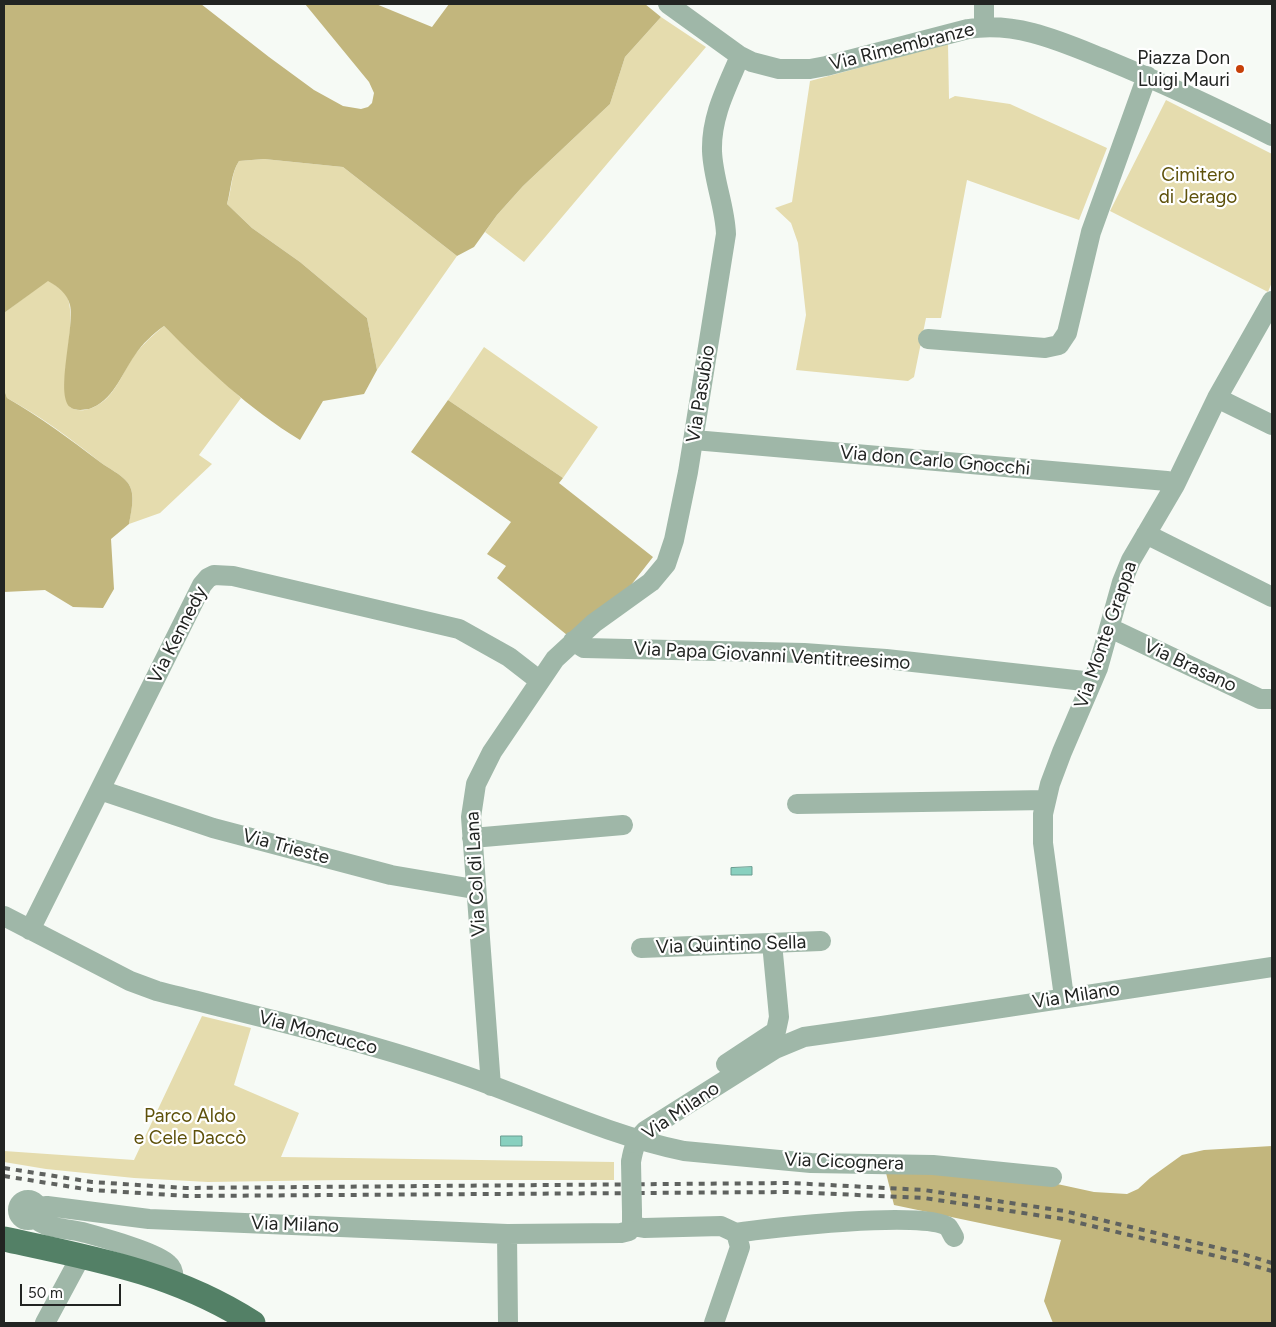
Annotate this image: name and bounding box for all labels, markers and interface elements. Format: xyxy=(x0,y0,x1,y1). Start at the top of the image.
street label: Via Rimembranze xyxy=(827,18,977,76)
place label: Piazza Don Luigi Mauri xyxy=(1137,47,1230,91)
marker: Piazza Don Luigi Mauri xyxy=(1234,63,1246,75)
park label: Cimitero di Jerago xyxy=(1159,164,1237,208)
street label: Via Pasubio xyxy=(682,344,720,444)
street label: Via don Carlo Gnocchi xyxy=(839,441,1031,481)
street label: Via Monte Grappa xyxy=(1070,558,1142,712)
street label: Via Kennedy xyxy=(144,582,212,688)
street label: Via Brasano xyxy=(1140,635,1240,697)
street label: Via Papa Giovanni Ventitreesimo xyxy=(633,637,911,675)
street label: Via Col di Lana xyxy=(461,811,491,937)
street label: Via Trieste xyxy=(240,824,332,870)
street label: Via Quintino Sella xyxy=(655,931,807,959)
street label: Via Milano xyxy=(1031,978,1121,1014)
street label: Via Moncucco xyxy=(256,1006,380,1060)
street label: Via Milano xyxy=(638,1077,724,1145)
park label: Parco Aldo e Cele Daccò xyxy=(134,1105,246,1149)
street label: Via Cicognera xyxy=(784,1149,904,1175)
street label: Via Milano xyxy=(251,1212,339,1238)
scale bar xyxy=(22,1274,124,1306)
text: 50 m xyxy=(28,1284,63,1302)

